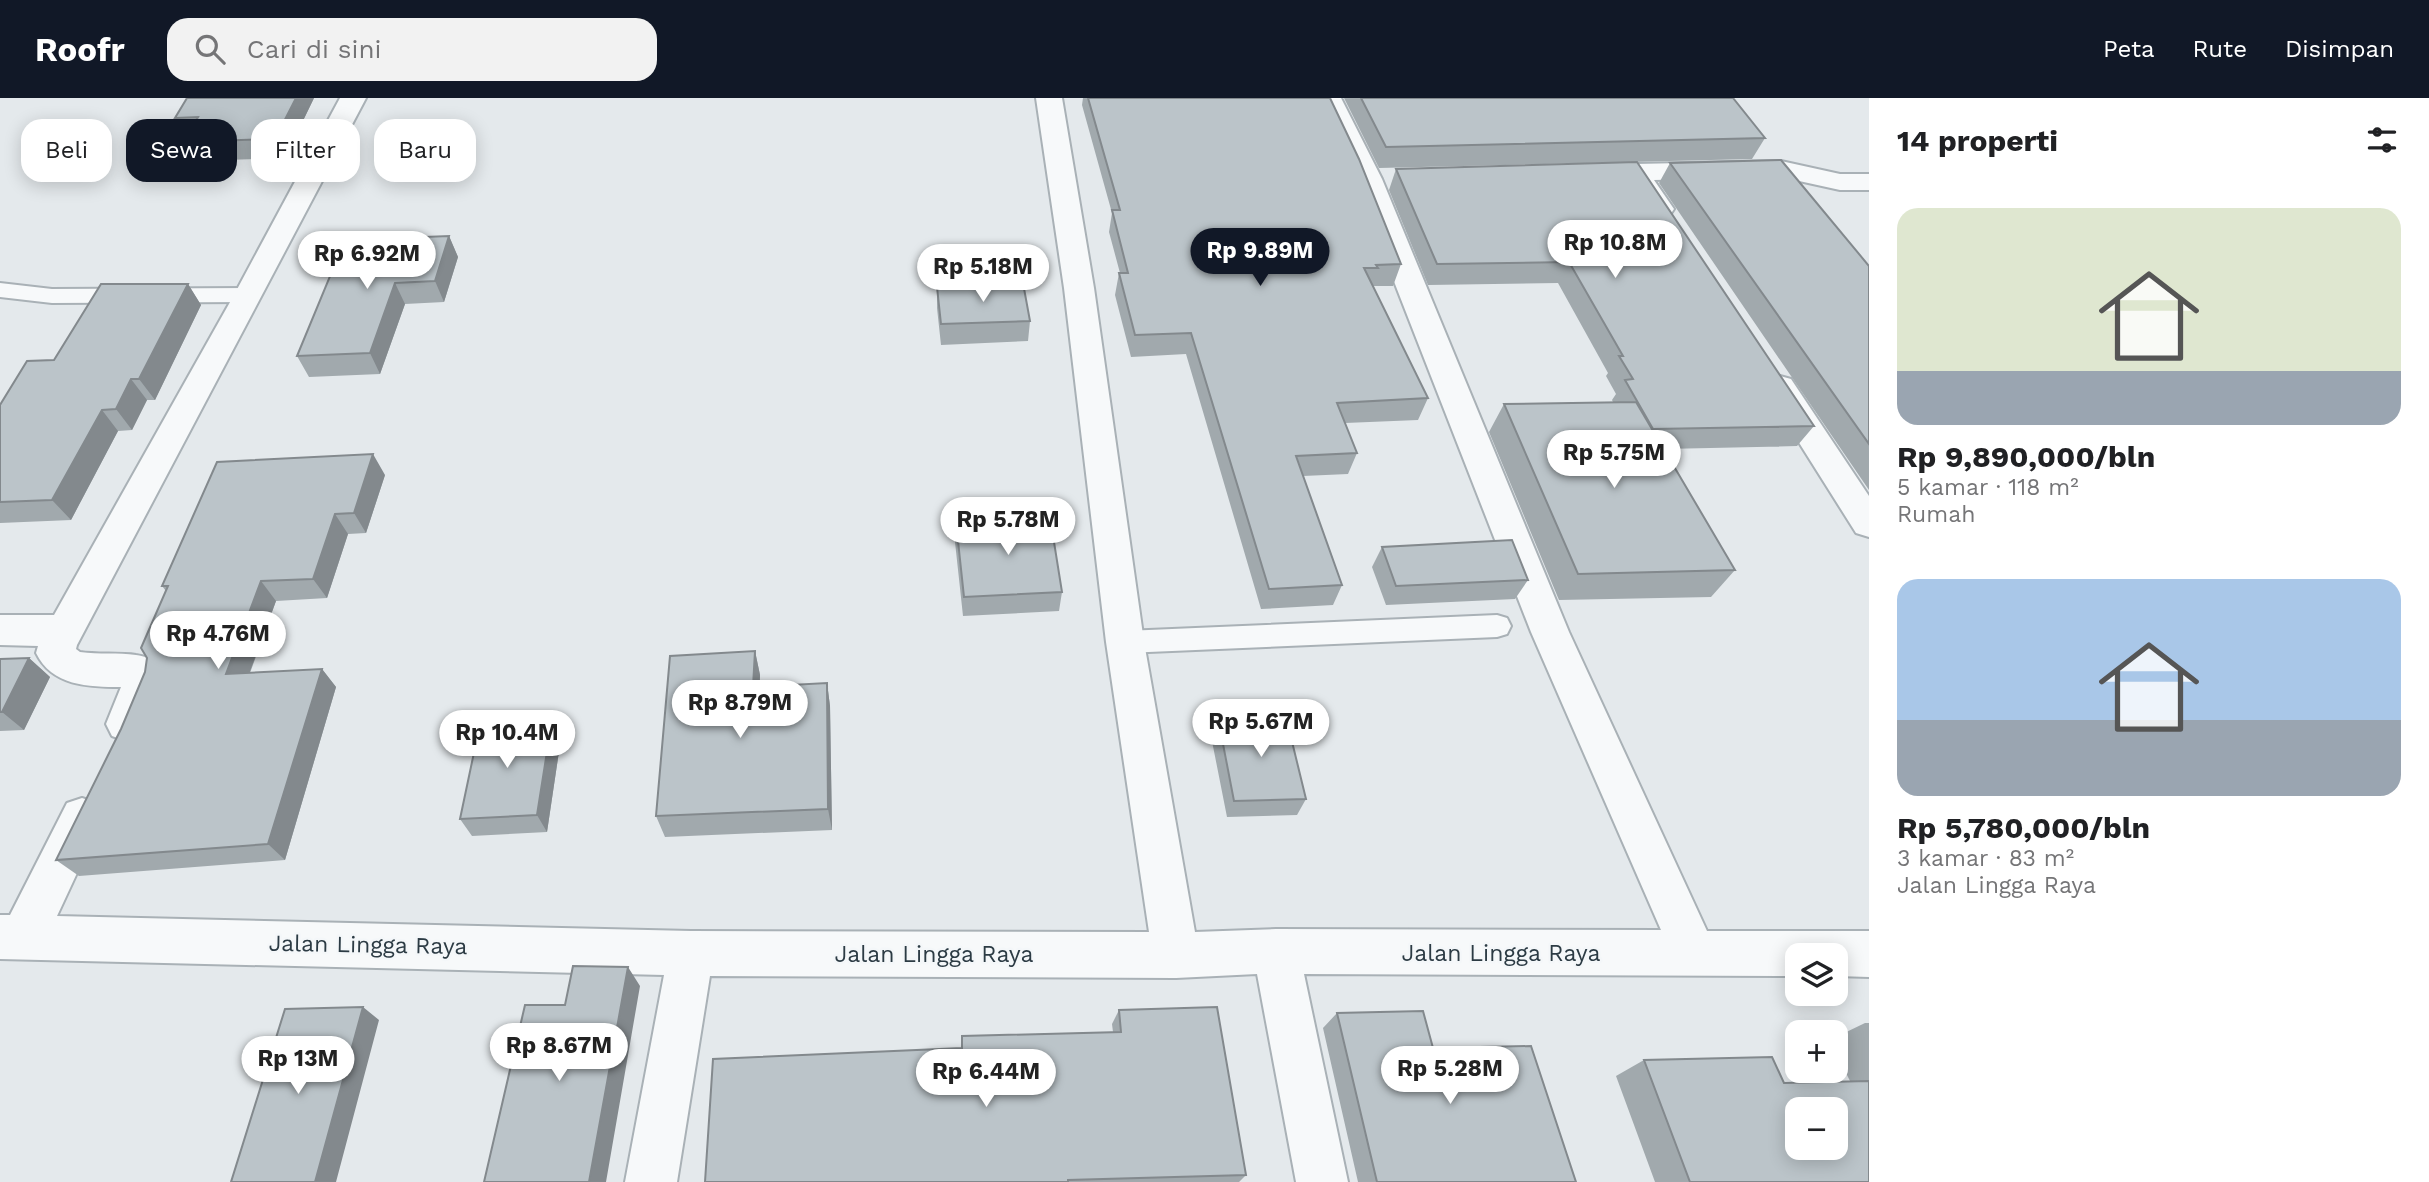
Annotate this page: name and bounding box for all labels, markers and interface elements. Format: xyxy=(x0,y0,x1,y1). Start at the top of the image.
search box xyxy=(167,18,657,81)
text: Roofr xyxy=(35,30,125,69)
icon: search xyxy=(191,30,229,68)
text: Cari di sini xyxy=(247,34,381,64)
text: Peta xyxy=(2103,35,2155,63)
text: Rute xyxy=(2193,35,2247,63)
text: Disimpan xyxy=(2285,35,2394,63)
chip: Beli xyxy=(21,119,112,182)
chip: Sewa xyxy=(126,119,237,182)
chip: Filter xyxy=(251,119,360,182)
chip: Baru xyxy=(374,119,476,182)
icon: filters xyxy=(2363,121,2401,159)
text: 14 properti xyxy=(1897,123,2058,158)
pin: Rp 10.8M xyxy=(1543,220,1687,280)
pin: Rp 9.89M xyxy=(1188,228,1332,288)
text: Rp 10.8M xyxy=(1563,229,1667,256)
pin: Rp 6.92M xyxy=(295,232,439,291)
text: Rp 9.89M xyxy=(1206,237,1314,264)
text: Rp 6.92M xyxy=(314,240,420,267)
pin: Rp 5.18M xyxy=(911,244,1055,304)
text: Rp 5.18M xyxy=(933,253,1033,280)
icon: home xyxy=(2086,253,2212,379)
pin: Rp 5.75M xyxy=(1542,430,1686,490)
text: Rp 5.75M xyxy=(1563,439,1665,466)
text: Rp 9,890,000/bln xyxy=(1897,439,2155,474)
text: 5 kamar · 118 m² xyxy=(1897,474,2079,501)
pin: Rp 5.78M xyxy=(936,498,1080,557)
text: Rumah xyxy=(1897,501,1975,528)
text: Rp 5.78M xyxy=(956,506,1060,533)
pin: Rp 4.76M xyxy=(146,612,290,671)
text: Rp 4.76M xyxy=(166,620,270,647)
icon: home xyxy=(2086,624,2212,750)
pin: Rp 8.79M xyxy=(668,680,812,740)
text: Rp 8.79M xyxy=(688,689,792,716)
pin: Rp 5.67M xyxy=(1189,700,1333,759)
text: Rp 5.67M xyxy=(1208,708,1314,735)
pin: Rp 10.4M xyxy=(435,710,579,770)
text: Rp 10.4M xyxy=(455,719,559,746)
text: Rp 5,780,000/bln xyxy=(1897,810,2150,845)
text: 3 kamar · 83 m² xyxy=(1897,845,2074,872)
text: Jalan Lingga Raya xyxy=(1897,872,2096,899)
street label: Jalan Lingga Raya xyxy=(268,930,468,960)
street label: Jalan Lingga Raya xyxy=(1402,940,1600,967)
street label: Jalan Lingga Raya xyxy=(835,941,1033,968)
map controls xyxy=(1785,943,1848,1160)
button: layers xyxy=(1785,943,1848,1006)
button: + xyxy=(1785,1020,1848,1083)
pin: Rp 8.67M xyxy=(487,1024,631,1083)
text: Rp 8.67M xyxy=(506,1032,612,1059)
pin: Rp 13M xyxy=(241,1037,355,1096)
text: Rp 13M xyxy=(257,1045,339,1072)
pin: Rp 5.28M xyxy=(1378,1046,1522,1106)
pin: Rp 6.44M xyxy=(914,1049,1058,1109)
text: Rp 5.28M xyxy=(1397,1055,1503,1082)
text: Rp 6.44M xyxy=(932,1058,1040,1085)
button: − xyxy=(1785,1097,1848,1160)

